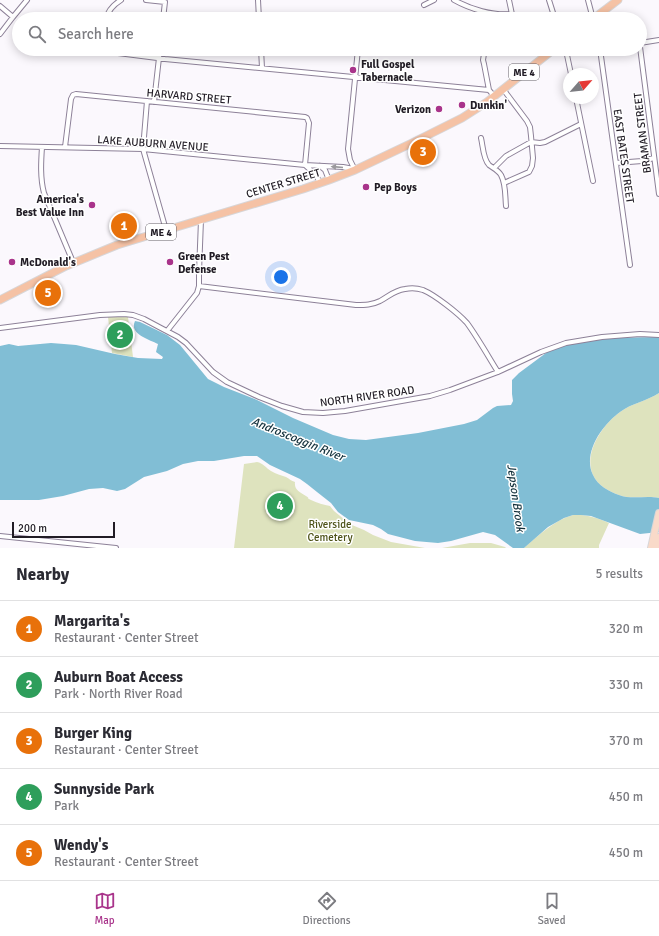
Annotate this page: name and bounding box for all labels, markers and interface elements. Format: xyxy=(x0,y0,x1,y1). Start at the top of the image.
search box xyxy=(12,12,647,56)
icon: search xyxy=(26,23,48,45)
text: Search here xyxy=(58,25,134,43)
place label: Full Gospel Tabernacle xyxy=(361,58,415,84)
road number: ME 4 xyxy=(509,64,539,80)
marker: Full Gospel Tabernacle xyxy=(348,65,358,75)
north arrow xyxy=(563,68,599,104)
street label: HARVARD STREET xyxy=(146,86,232,107)
street label: BRAMAN STREET xyxy=(631,91,654,174)
place label: Dunkin' xyxy=(470,99,507,112)
marker: Dunkin' xyxy=(457,100,467,110)
place label: Verizon xyxy=(395,103,431,116)
marker: Verizon xyxy=(434,104,444,114)
street label: EAST BATES STREET xyxy=(610,108,637,205)
street label: LAKE AUBURN AVENUE xyxy=(97,133,209,154)
pin: 3 xyxy=(410,137,436,167)
one-way arrow xyxy=(331,163,343,170)
street label: CENTER STREET xyxy=(245,166,322,201)
place label: Pep Boys xyxy=(374,181,417,194)
marker: Pep Boys xyxy=(361,182,371,192)
place label: America's Best Value Inn xyxy=(16,193,84,219)
marker: America's Best Value Inn xyxy=(87,200,97,210)
pin: 1 xyxy=(111,211,137,241)
road number: ME 4 xyxy=(146,224,176,240)
place label: Green Pest Defense xyxy=(178,250,229,276)
place label: McDonald's xyxy=(20,256,76,269)
marker: McDonald's xyxy=(7,257,17,267)
marker: Green Pest Defense xyxy=(165,257,175,267)
your location xyxy=(271,267,291,287)
pin: 5 xyxy=(35,278,61,308)
pin: 2 xyxy=(107,320,133,350)
street label: NORTH RIVER ROAD xyxy=(319,383,415,410)
water label: Androscoggin River xyxy=(249,414,348,466)
water label: Jepson Brook xyxy=(503,463,528,534)
pin: 4 xyxy=(267,491,293,521)
park label: Riverside Cemetery xyxy=(307,518,353,544)
scale bar xyxy=(12,520,115,539)
text: 200 m xyxy=(18,522,47,535)
text: Nearby xyxy=(16,564,69,585)
text: 5 results xyxy=(595,566,643,582)
text: Margarita's xyxy=(54,612,130,630)
text: 1 xyxy=(25,621,33,637)
text: 320 m xyxy=(609,621,643,637)
text: Restaurant · Center Street xyxy=(54,630,199,646)
text: Auburn Boat Access xyxy=(54,668,183,686)
text: 2 xyxy=(25,677,33,693)
text: 330 m xyxy=(609,677,643,693)
text: Park · North River Road xyxy=(54,686,183,702)
text: Burger King xyxy=(54,724,132,742)
text: 3 xyxy=(25,733,33,749)
text: 370 m xyxy=(609,733,643,749)
text: Restaurant · Center Street xyxy=(54,742,199,758)
text: Sunnyside Park xyxy=(54,780,154,798)
text: 4 xyxy=(25,789,33,805)
text: 450 m xyxy=(609,789,643,805)
text: Park xyxy=(54,798,79,814)
text: Wendy's xyxy=(54,836,108,854)
text: 5 xyxy=(25,845,33,861)
text: 450 m xyxy=(609,845,643,861)
text: Restaurant · Center Street xyxy=(54,854,199,870)
tab: Map xyxy=(94,890,116,927)
tab: Directions xyxy=(303,890,351,927)
tab: Saved xyxy=(538,890,565,927)

